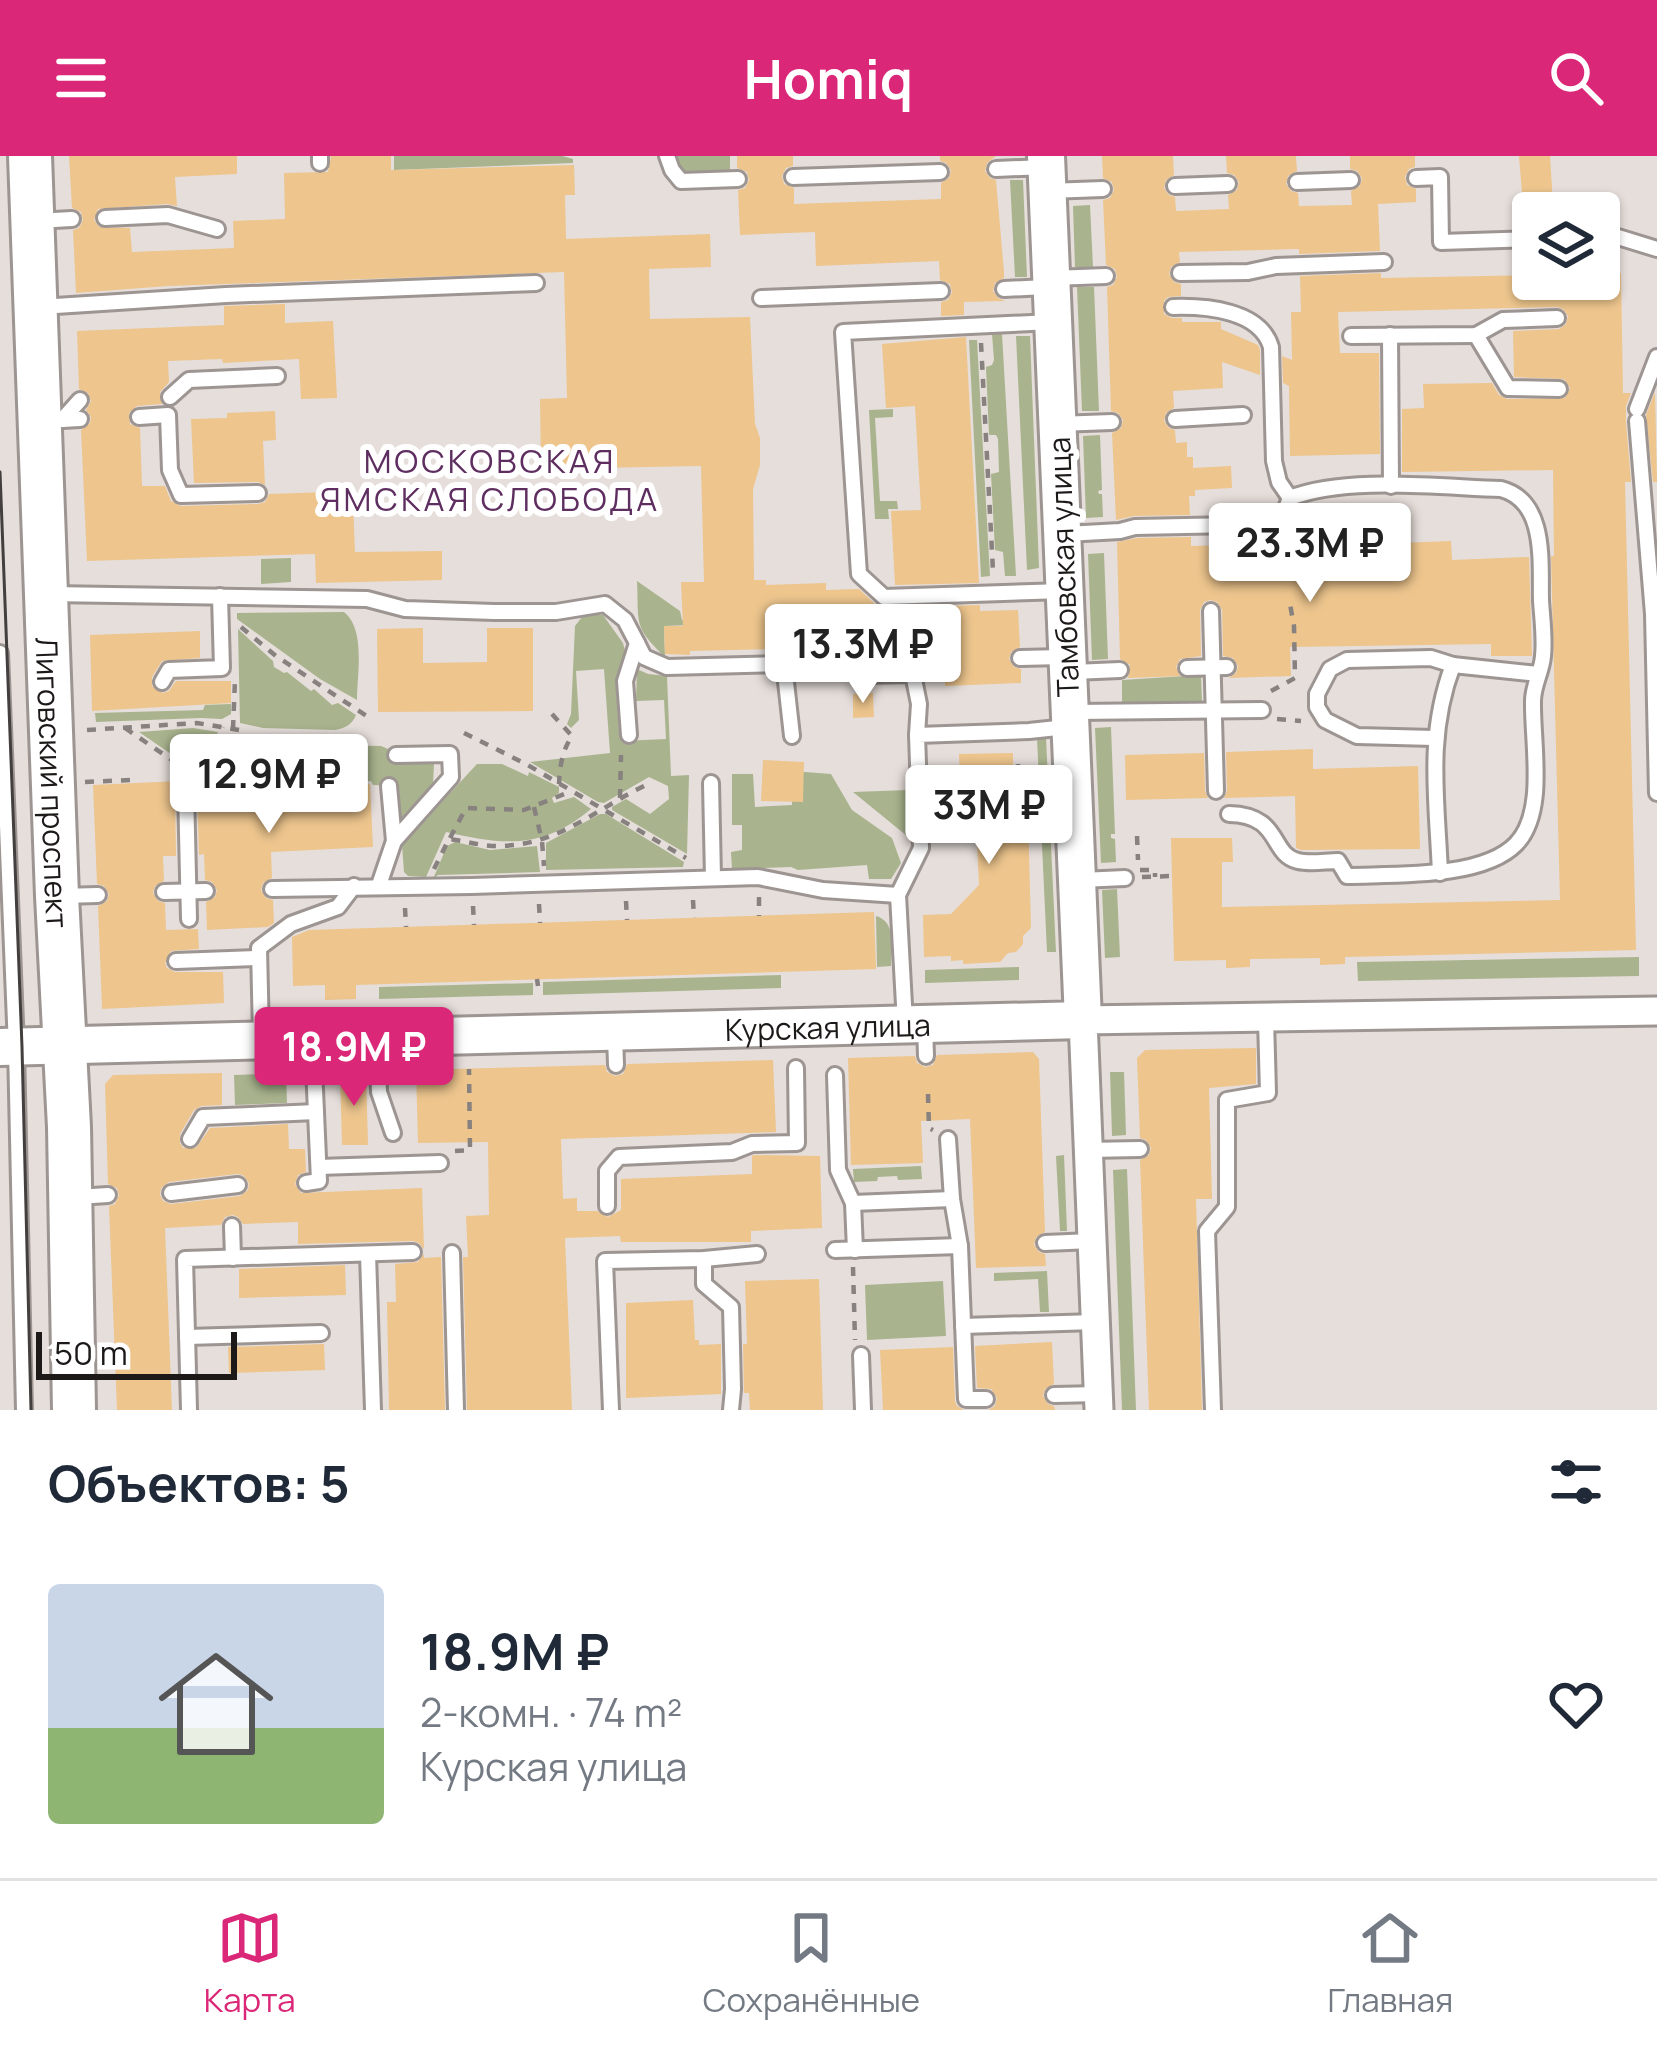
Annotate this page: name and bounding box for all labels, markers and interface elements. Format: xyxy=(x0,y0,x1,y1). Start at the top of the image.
text: Homiq xyxy=(744,41,913,115)
icon: menu xyxy=(48,45,114,111)
icon: search xyxy=(1543,45,1609,111)
map controls xyxy=(1512,192,1620,300)
button: layers xyxy=(1512,192,1620,300)
street label: Тамбовская улица xyxy=(1038,436,1088,698)
district label: МОСКОВСКАЯ ЯМСКАЯ СЛОБОДА xyxy=(320,438,660,521)
pin: 23.3M ₽ xyxy=(1199,503,1421,605)
text: 23.3M ₽ xyxy=(1236,515,1384,569)
pin: 13.3M ₽ xyxy=(752,604,974,706)
text: 13.3M ₽ xyxy=(792,616,934,670)
street label: Лиговский проспект xyxy=(27,636,79,929)
pin: 12.9M ₽ xyxy=(158,734,380,836)
text: 12.9M ₽ xyxy=(197,746,341,800)
pin: 33M ₽ xyxy=(905,765,1073,867)
text: 33M ₽ xyxy=(932,777,1046,831)
street label: Курская улица xyxy=(724,1003,931,1049)
pin: 18.9M ₽ xyxy=(243,1007,465,1109)
text: 18.9M ₽ xyxy=(282,1019,426,1073)
scale bar xyxy=(36,1326,237,1379)
text: 50 m xyxy=(54,1330,128,1375)
text: Объектов: 5 xyxy=(48,1448,350,1517)
icon: filters xyxy=(1543,1449,1609,1515)
text: 18.9M ₽ xyxy=(420,1616,610,1685)
icon: home xyxy=(144,1632,288,1776)
icon: heart xyxy=(1543,1671,1609,1737)
text: 2-комн. · 74 m² xyxy=(420,1685,682,1739)
text: Курская улица xyxy=(420,1739,687,1793)
tab: Карта xyxy=(204,1905,296,2022)
tab: Сохранённые xyxy=(703,1905,920,2022)
tab: Главная xyxy=(1327,1905,1453,2022)

